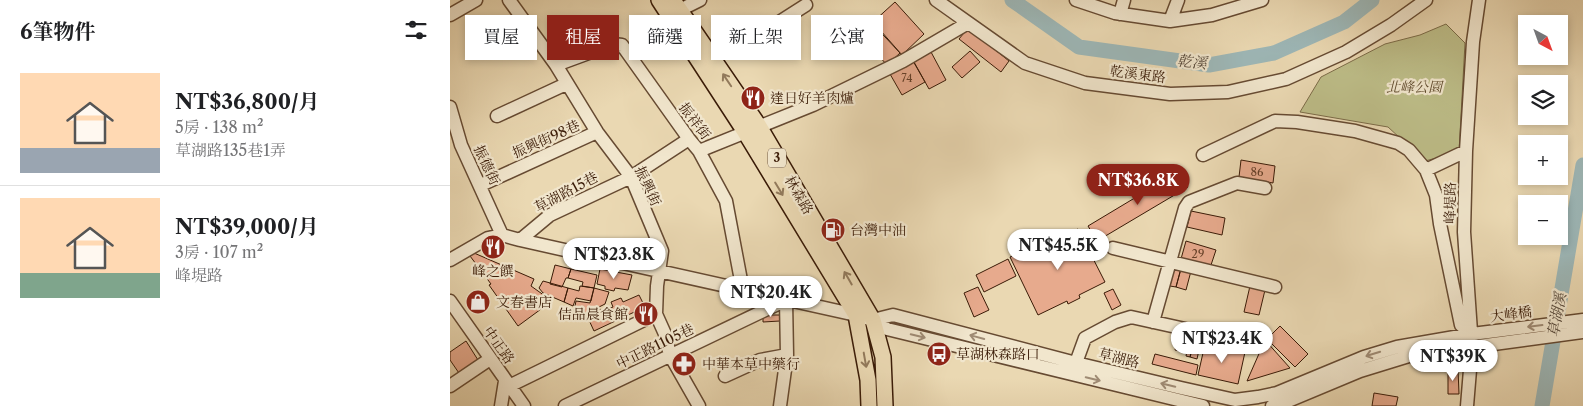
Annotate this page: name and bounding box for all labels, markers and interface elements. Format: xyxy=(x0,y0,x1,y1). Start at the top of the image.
chip: 買屋 xyxy=(465,15,537,60)
chip: 租屋 xyxy=(547,15,619,60)
chip: 篩選 xyxy=(629,15,701,60)
chip: 新上架 xyxy=(711,15,801,60)
chip: 公寓 xyxy=(811,15,883,60)
north arrow xyxy=(1518,15,1568,65)
map controls xyxy=(1518,15,1568,245)
icon: filters xyxy=(402,16,430,44)
text: 6筆物件 xyxy=(20,19,96,44)
water label: 乾溪 xyxy=(1176,50,1210,73)
street label: 乾溪東路 xyxy=(1109,62,1167,86)
house number: 74 xyxy=(901,71,913,85)
one-way arrow xyxy=(722,73,732,87)
button: layers xyxy=(1518,75,1568,125)
park label: 北峰公園 xyxy=(1386,78,1444,96)
restaurant icon: 達日好羊肉爐 xyxy=(740,85,766,111)
text: NT$36,800/月 xyxy=(175,89,320,114)
place label: 達日好羊肉爐 xyxy=(770,89,854,107)
icon: home xyxy=(60,93,120,153)
street label: 振祥街 xyxy=(675,99,715,143)
street label: 振興街98巷 xyxy=(509,116,583,162)
text: 5房 · 138 m² xyxy=(175,117,263,137)
button: + xyxy=(1518,135,1568,185)
text: 草湖路135巷1弄 xyxy=(175,140,286,160)
street label: 振德街 xyxy=(470,142,504,188)
road number: 3 xyxy=(768,148,786,168)
street label: 振興街 xyxy=(631,163,665,209)
pin: NT$36.8K xyxy=(1086,164,1190,206)
house number: 86 xyxy=(1251,165,1264,179)
street label: 草湖路15巷 xyxy=(531,168,601,216)
text: NT$36.8K xyxy=(1098,170,1178,190)
street label: 林森路 xyxy=(781,172,817,218)
one-way arrow xyxy=(775,181,785,195)
street label: 峰堤路 xyxy=(1441,182,1459,224)
button: − xyxy=(1518,195,1568,245)
text: NT$39,000/月 xyxy=(175,214,319,239)
fuel station icon: 台灣中油 xyxy=(820,217,846,243)
icon: home xyxy=(60,218,120,278)
place label: 台灣中油 xyxy=(850,221,906,239)
pin: NT$45.5K xyxy=(1006,228,1110,271)
restaurant icon: 峰之饌 xyxy=(480,234,506,260)
text: NT$45.5K xyxy=(1018,235,1098,255)
pin: NT$23.8K xyxy=(562,238,666,280)
text: 3房 · 107 m² xyxy=(175,242,263,262)
text: NT$23.8K xyxy=(574,244,654,264)
house number: 29 xyxy=(1192,247,1204,261)
place label: 峰之饌 xyxy=(472,262,514,280)
text: 峰堤路 xyxy=(175,265,223,285)
one-way arrow xyxy=(843,271,853,286)
pin: NT$20.4K xyxy=(719,276,823,318)
text: NT$20.4K xyxy=(730,282,812,302)
shop icon: 文春書店 xyxy=(465,289,491,315)
water label: 草湖溪 xyxy=(1543,289,1570,339)
place label: 文春書店 xyxy=(496,293,552,311)
restaurant icon: 佶品晨食館 xyxy=(633,301,659,327)
street label: 大峰橋 xyxy=(1489,303,1533,325)
place label: 佶品晨食館 xyxy=(558,305,628,323)
street label: 中正路1105巷 xyxy=(613,319,697,373)
one-way arrow xyxy=(1527,321,1543,331)
pin: NT$23.4K xyxy=(1170,322,1274,364)
street label: 中正路 xyxy=(480,323,518,367)
text: NT$23.4K xyxy=(1182,328,1262,348)
one-way arrow xyxy=(910,332,926,342)
one-way arrow xyxy=(969,332,985,341)
pin: NT$39K xyxy=(1412,340,1494,382)
bus stop icon: 草湖林森路口 xyxy=(926,341,952,367)
street label: 草湖路 xyxy=(1096,344,1142,372)
place label: 草湖林森路口 xyxy=(956,345,1040,363)
text: NT$39K xyxy=(1420,346,1486,366)
one-way arrow xyxy=(1366,350,1382,360)
pharmacy icon: 中華本草中藥行 xyxy=(671,351,697,377)
one-way arrow xyxy=(860,352,870,368)
place label: 中華本草中藥行 xyxy=(702,355,800,373)
one-way arrow xyxy=(1085,374,1101,384)
one-way arrow xyxy=(1160,380,1176,389)

